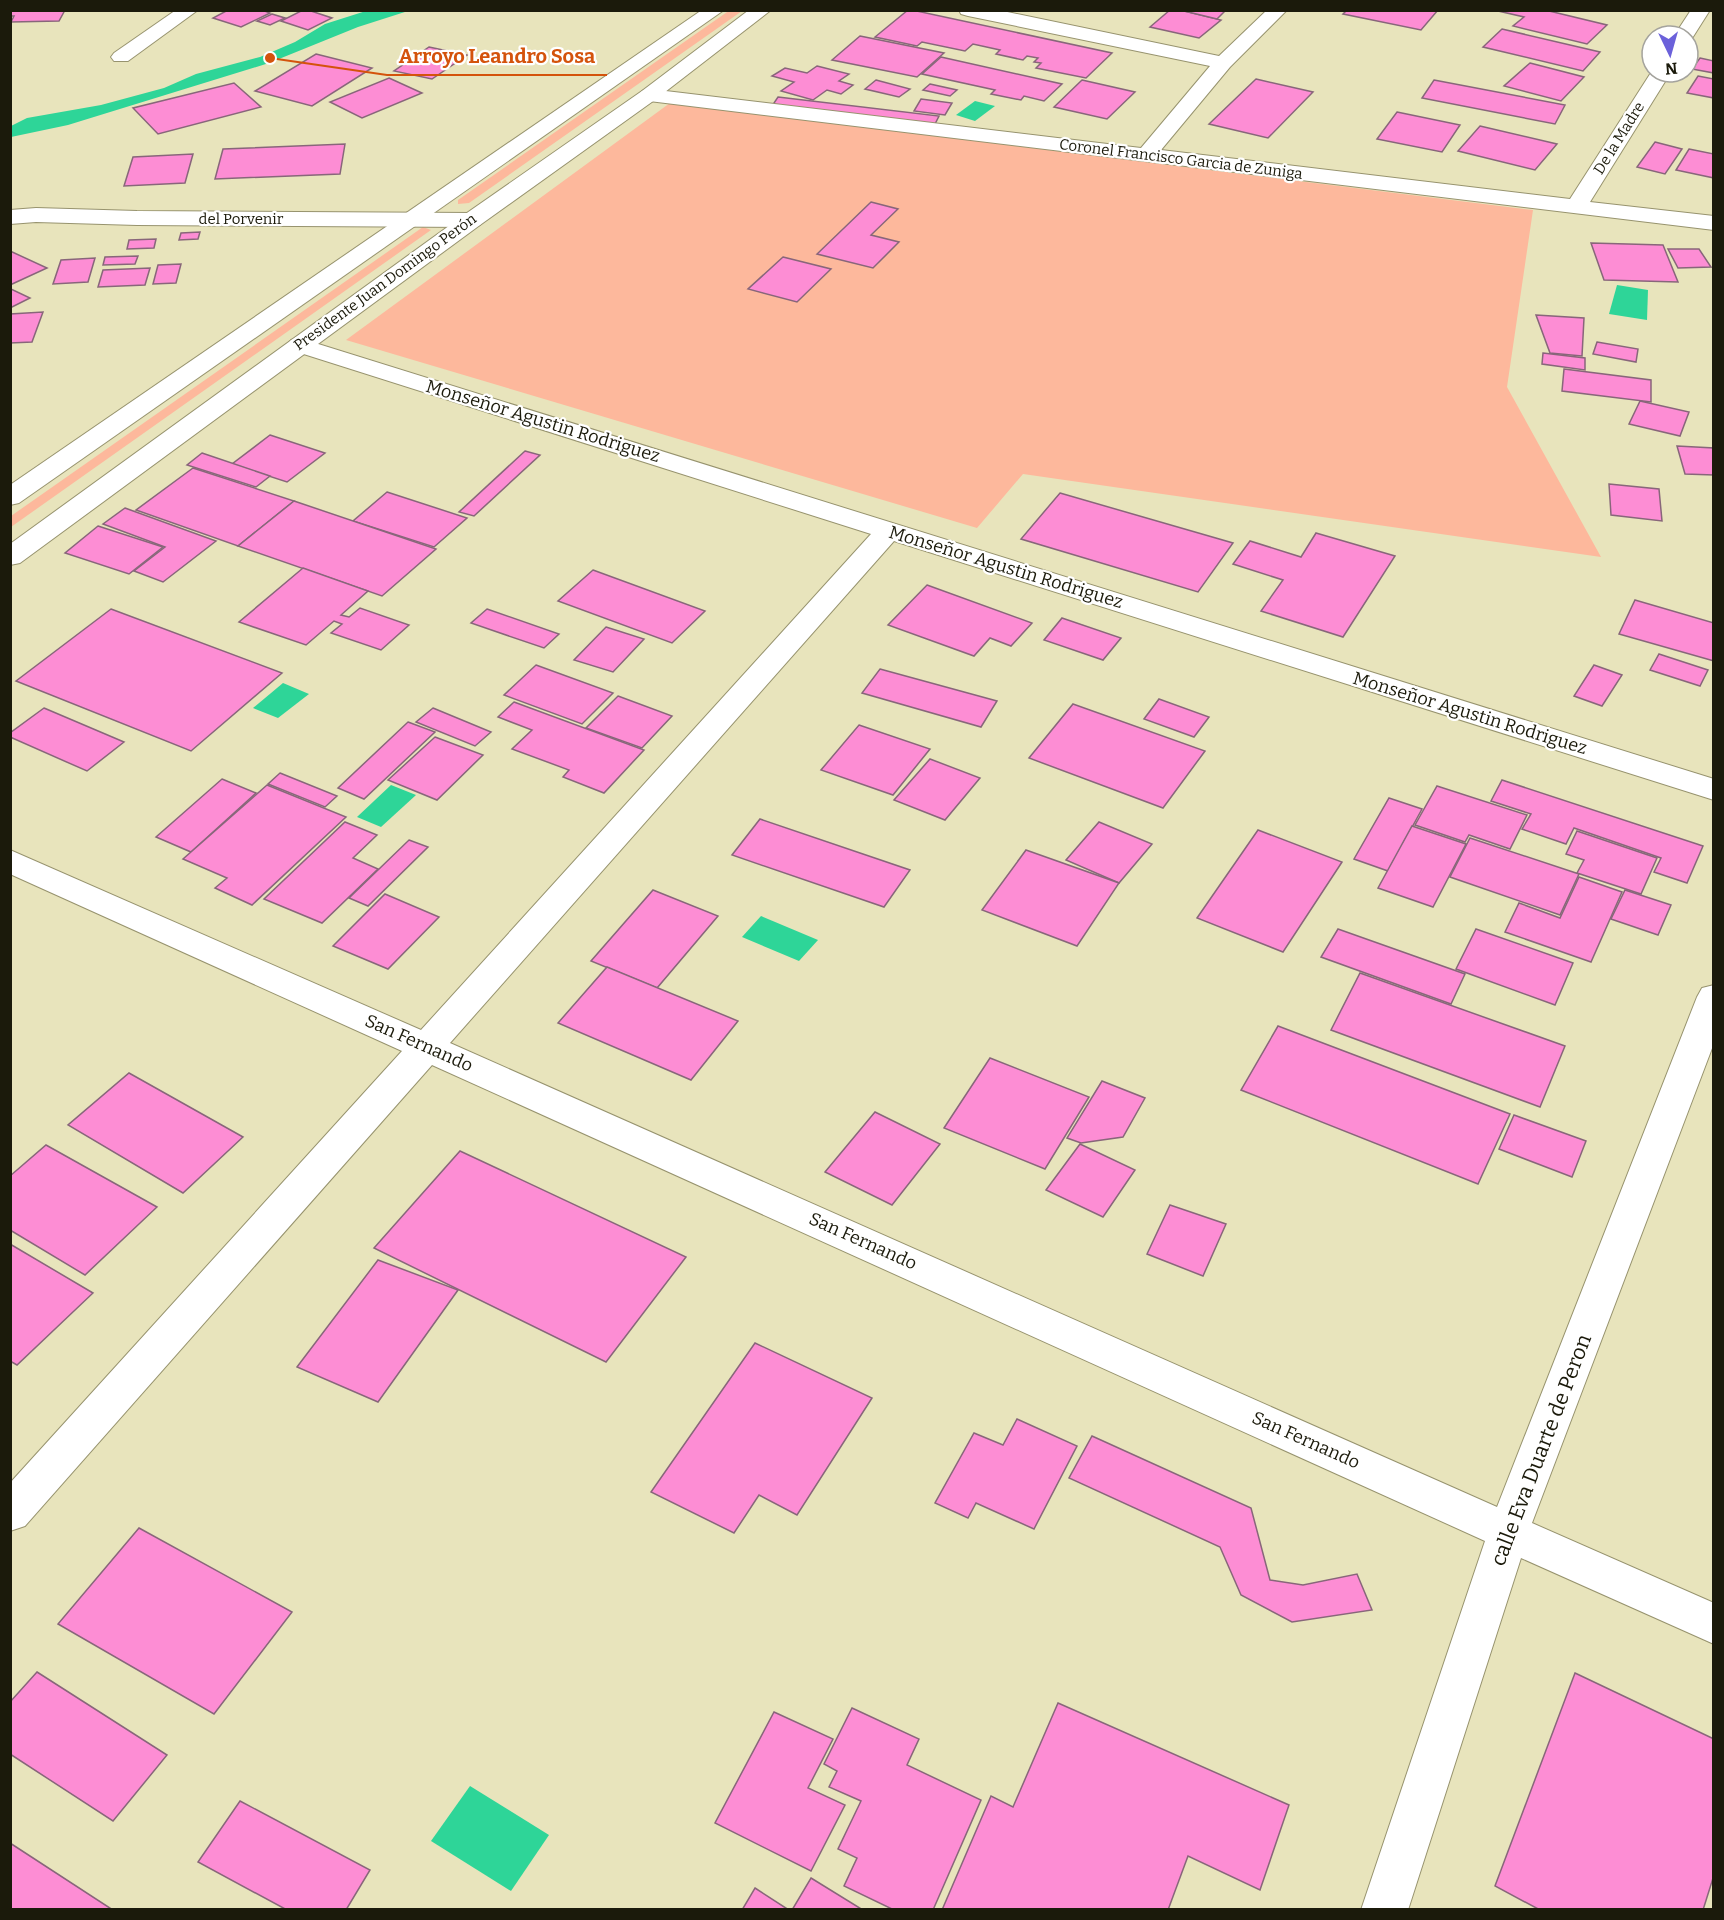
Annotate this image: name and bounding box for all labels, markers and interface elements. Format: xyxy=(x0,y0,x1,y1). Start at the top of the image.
north arrow xyxy=(1640,24,1700,84)
callout: Arroyo Leandro Sosa xyxy=(387,37,607,75)
text: Arroyo Leandro Sosa xyxy=(399,44,595,68)
text: N xyxy=(1664,58,1678,78)
street label: De la Madre xyxy=(1590,99,1648,177)
street label: Coronel Francisco Garcia de Zuniga xyxy=(1058,135,1304,183)
street label: Presidente Juan Domingo Perón xyxy=(290,209,480,354)
street label: del Porvenir xyxy=(199,210,284,228)
street label: Monseñor Agustin Rodriguez xyxy=(423,375,663,467)
street label: Monseñor Agustin Rodriguez xyxy=(886,521,1126,613)
street label: Monseñor Agustin Rodriguez xyxy=(1350,667,1590,759)
street label: San Fernando xyxy=(362,1009,476,1077)
street label: San Fernando xyxy=(806,1207,920,1275)
street label: calle Eva Duarte de Peron xyxy=(1485,1331,1597,1569)
street label: San Fernando xyxy=(1249,1406,1363,1474)

